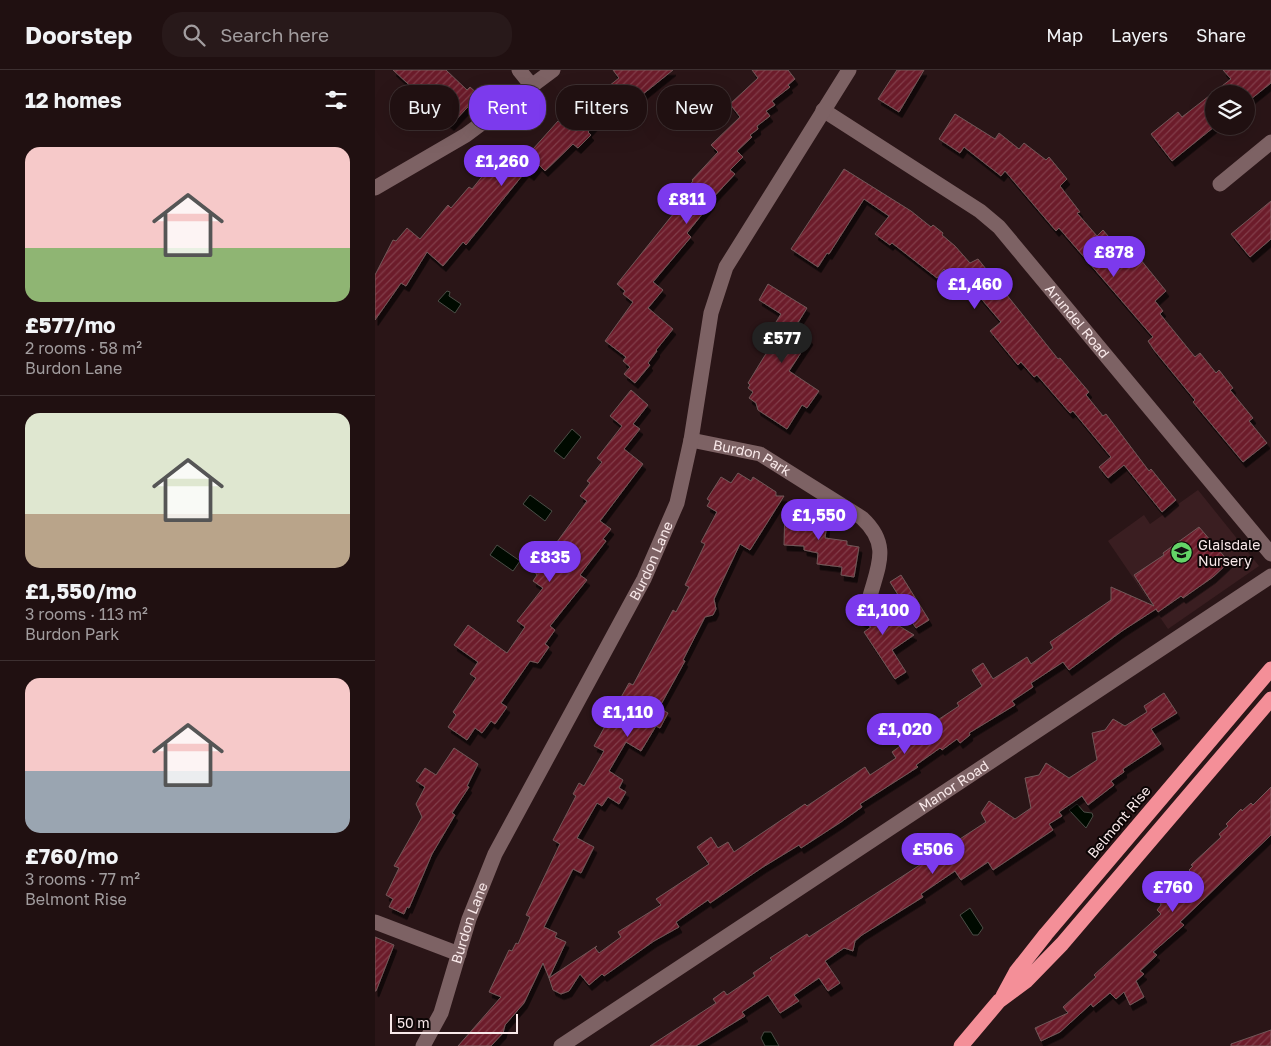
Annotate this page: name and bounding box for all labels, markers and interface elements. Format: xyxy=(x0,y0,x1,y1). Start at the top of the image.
search box xyxy=(162,12,512,57)
text: Doorstep xyxy=(25,20,132,49)
icon: search xyxy=(180,21,208,49)
text: Search here xyxy=(220,23,329,46)
text: Map xyxy=(1046,24,1083,46)
text: Layers xyxy=(1111,24,1168,46)
text: Share xyxy=(1196,24,1246,46)
chip: Buy xyxy=(390,85,459,130)
chip: Rent xyxy=(469,85,546,130)
chip: Filters xyxy=(556,85,647,130)
chip: New xyxy=(657,85,731,130)
map controls xyxy=(1205,85,1255,135)
button: layers xyxy=(1205,85,1255,135)
icon: filters xyxy=(322,86,350,114)
text: 12 homes xyxy=(25,87,122,113)
pin: £1,260 xyxy=(461,144,543,187)
text: £1,260 xyxy=(475,151,529,171)
icon: home xyxy=(143,180,233,270)
pin: £811 xyxy=(657,182,717,225)
text: £811 xyxy=(668,189,706,209)
pin: £878 xyxy=(1084,236,1144,278)
text: £878 xyxy=(1094,242,1134,262)
pin: £1,460 xyxy=(934,268,1016,310)
text: £1,460 xyxy=(948,274,1002,294)
street label: Arundel Road xyxy=(1042,280,1113,361)
text: £577/mo xyxy=(25,312,116,338)
pin: £577 xyxy=(752,322,812,364)
text: £577 xyxy=(763,328,801,348)
text: 2 rooms · 58 m² xyxy=(25,338,142,358)
text: Burdon Lane xyxy=(25,358,122,378)
street label: Burdon Park xyxy=(712,436,794,479)
icon: home xyxy=(143,445,233,535)
pin: £1,550 xyxy=(778,498,860,541)
text: £1,550 xyxy=(792,505,846,525)
street label: Burdon Lane xyxy=(625,518,676,603)
place label: Glaisdale Nursery xyxy=(1198,536,1260,569)
pin: £835 xyxy=(520,540,580,583)
school or university icon: Glaisdale Nursery xyxy=(1170,541,1194,565)
text: £835 xyxy=(530,547,570,567)
text: £1,550/mo xyxy=(25,578,137,604)
pin: £1,100 xyxy=(842,594,924,636)
text: £1,100 xyxy=(857,600,909,620)
text: 3 rooms · 113 m² xyxy=(25,604,148,624)
text: Burdon Park xyxy=(25,624,119,644)
pin: £1,110 xyxy=(587,696,669,738)
text: £1,110 xyxy=(603,702,653,722)
icon: home xyxy=(143,710,233,800)
pin: £1,020 xyxy=(864,712,946,755)
text: £1,020 xyxy=(878,719,932,739)
street label: Manor Road xyxy=(915,756,992,815)
street label: Belmont Rise xyxy=(1083,782,1154,861)
pin: £506 xyxy=(903,832,963,875)
text: £506 xyxy=(913,839,953,859)
text: £760/mo xyxy=(25,843,118,869)
text: 3 rooms · 77 m² xyxy=(25,869,140,889)
pin: £760 xyxy=(1143,870,1203,913)
text: £760 xyxy=(1153,877,1193,897)
street label: Burdon Lane xyxy=(447,880,491,966)
text: Belmont Rise xyxy=(25,889,127,909)
scale bar xyxy=(390,1011,517,1034)
text: 50 m xyxy=(397,1014,430,1031)

